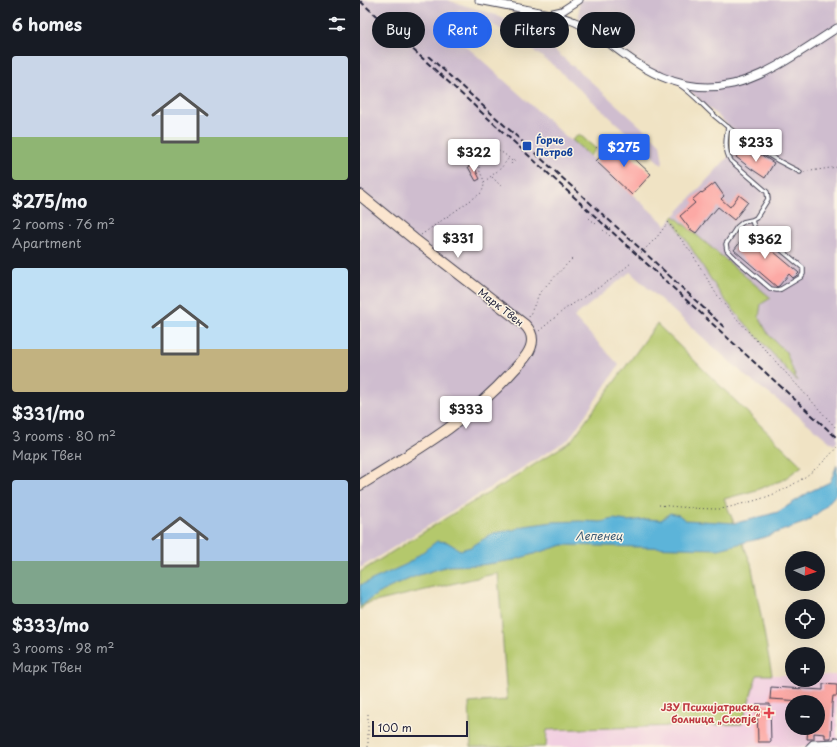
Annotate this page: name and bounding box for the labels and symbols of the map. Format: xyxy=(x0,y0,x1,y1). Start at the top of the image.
pin: $233 xyxy=(732,129,780,163)
place label: Ѓорче Петров xyxy=(536,132,573,159)
pin: $275 xyxy=(600,134,648,168)
pin: $322 xyxy=(450,139,498,173)
marker: Ѓорче Петров xyxy=(521,140,533,152)
pin: $331 xyxy=(434,225,482,259)
pin: $362 xyxy=(741,226,789,260)
street label: Марк Твен xyxy=(475,284,527,329)
pin: $333 xyxy=(442,396,490,430)
water label: Лепенец xyxy=(576,527,623,544)
north arrow xyxy=(785,551,825,591)
place label: ЈЗУ Психијатриска болница „Скопје“ xyxy=(661,699,761,726)
marker: ЈЗУ Психијатриска болница „Скопје“ xyxy=(763,707,775,719)
scale bar xyxy=(372,719,468,738)

